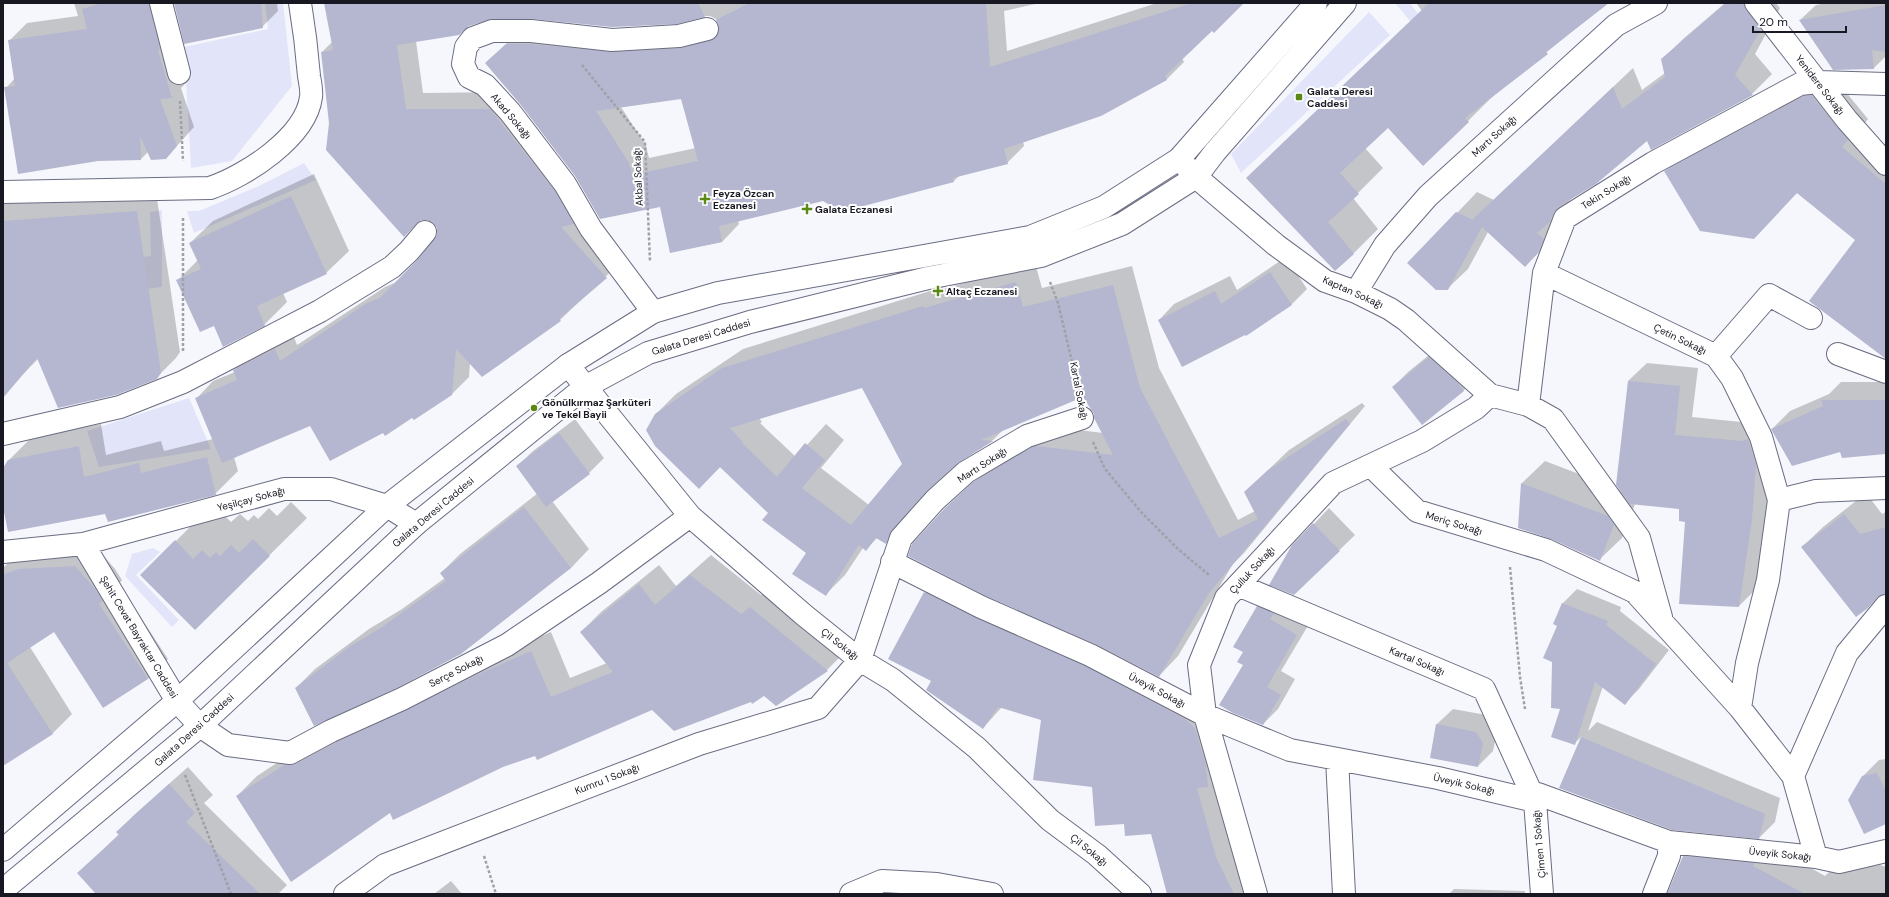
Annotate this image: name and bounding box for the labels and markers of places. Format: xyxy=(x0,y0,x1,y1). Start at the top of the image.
place label: Galata Deresi Caddesi xyxy=(1307,85,1373,110)
marker: Galata Deresi Caddesi xyxy=(1294,92,1304,102)
place label: Feyza Özcan Eczanesi xyxy=(713,187,774,212)
marker: Feyza Özcan Eczanesi xyxy=(700,194,710,204)
place label: Galata Eczanesi xyxy=(815,203,893,216)
marker: Galata Eczanesi xyxy=(802,204,812,214)
place label: Altaç Eczanesi xyxy=(946,285,1018,298)
marker: Altaç Eczanesi xyxy=(933,286,943,296)
place label: Gönülkırmaz Şarküteri ve Tekel Bayii xyxy=(542,396,651,421)
marker: Gönülkırmaz Şarküteri ve Tekel Bayii xyxy=(529,403,539,413)

